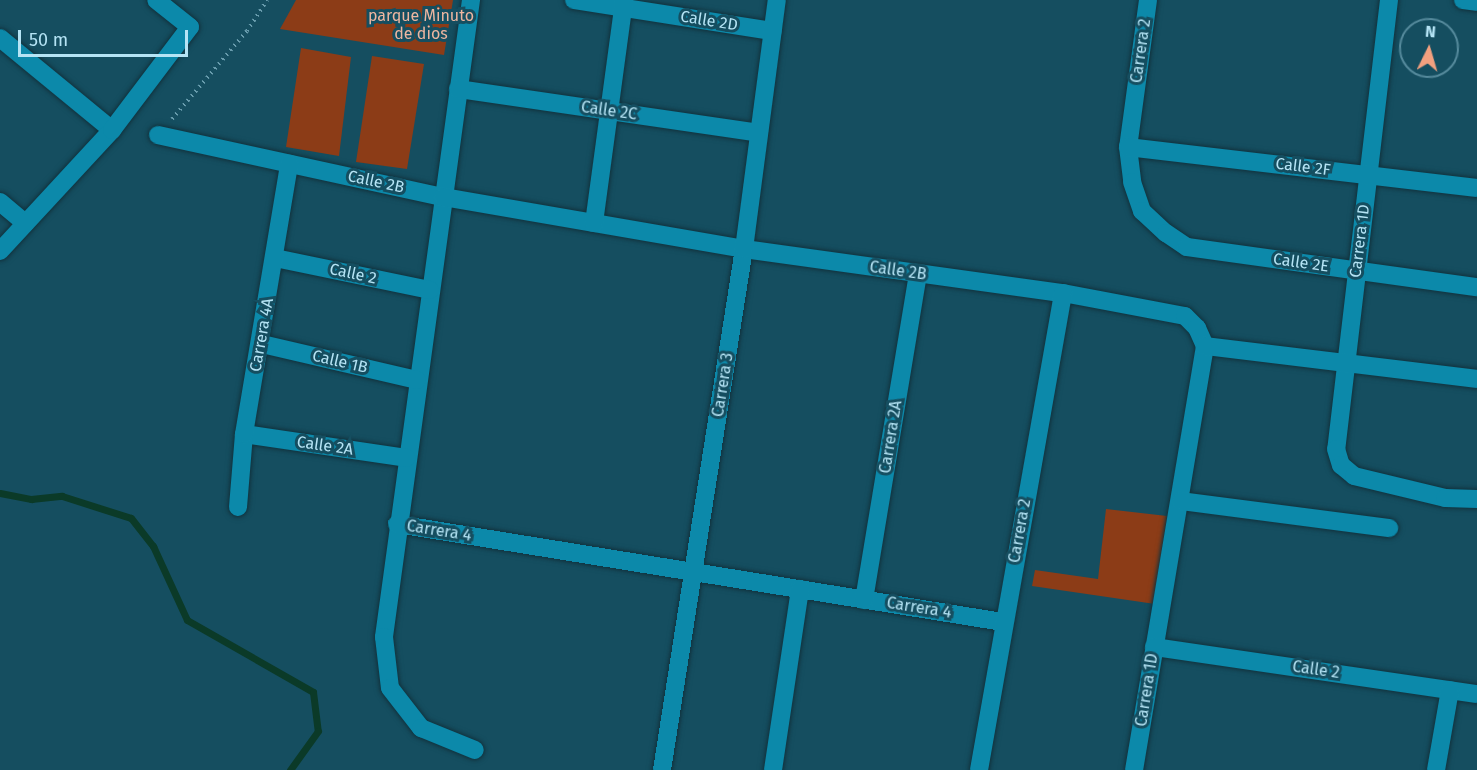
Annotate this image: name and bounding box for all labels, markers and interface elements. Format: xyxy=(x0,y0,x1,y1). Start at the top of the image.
park label: parque Minuto de dios xyxy=(368,6,474,44)
street label: Calle 2D xyxy=(679,7,739,35)
scale bar xyxy=(21,18,190,56)
street label: Carrera 2 xyxy=(1127,18,1155,84)
north arrow xyxy=(1399,18,1459,78)
text: N xyxy=(1424,22,1437,41)
text: 50 m xyxy=(29,29,68,51)
street label: Calle 2C xyxy=(580,98,638,124)
street label: Calle 2F xyxy=(1274,154,1332,180)
street label: Calle 2B xyxy=(346,167,406,197)
street label: Carrera 1D xyxy=(1346,203,1374,279)
street label: Calle 2E xyxy=(1272,250,1330,276)
street label: Calle 2B xyxy=(868,258,928,284)
street label: Calle 2 xyxy=(328,260,378,288)
street label: Carrera 4A xyxy=(246,297,278,373)
street label: Calle 1B xyxy=(310,346,370,378)
street label: Carrera 3 xyxy=(708,352,738,418)
street label: Carrera 2A xyxy=(876,399,906,475)
street label: Calle 2A xyxy=(296,433,354,459)
street label: Carrera 2 xyxy=(1005,498,1035,564)
street label: Carrera 4 xyxy=(405,516,473,546)
street label: Carrera 4 xyxy=(885,593,953,623)
street label: Carrera 1D xyxy=(1132,652,1162,728)
street label: Calle 2 xyxy=(1291,657,1341,683)

